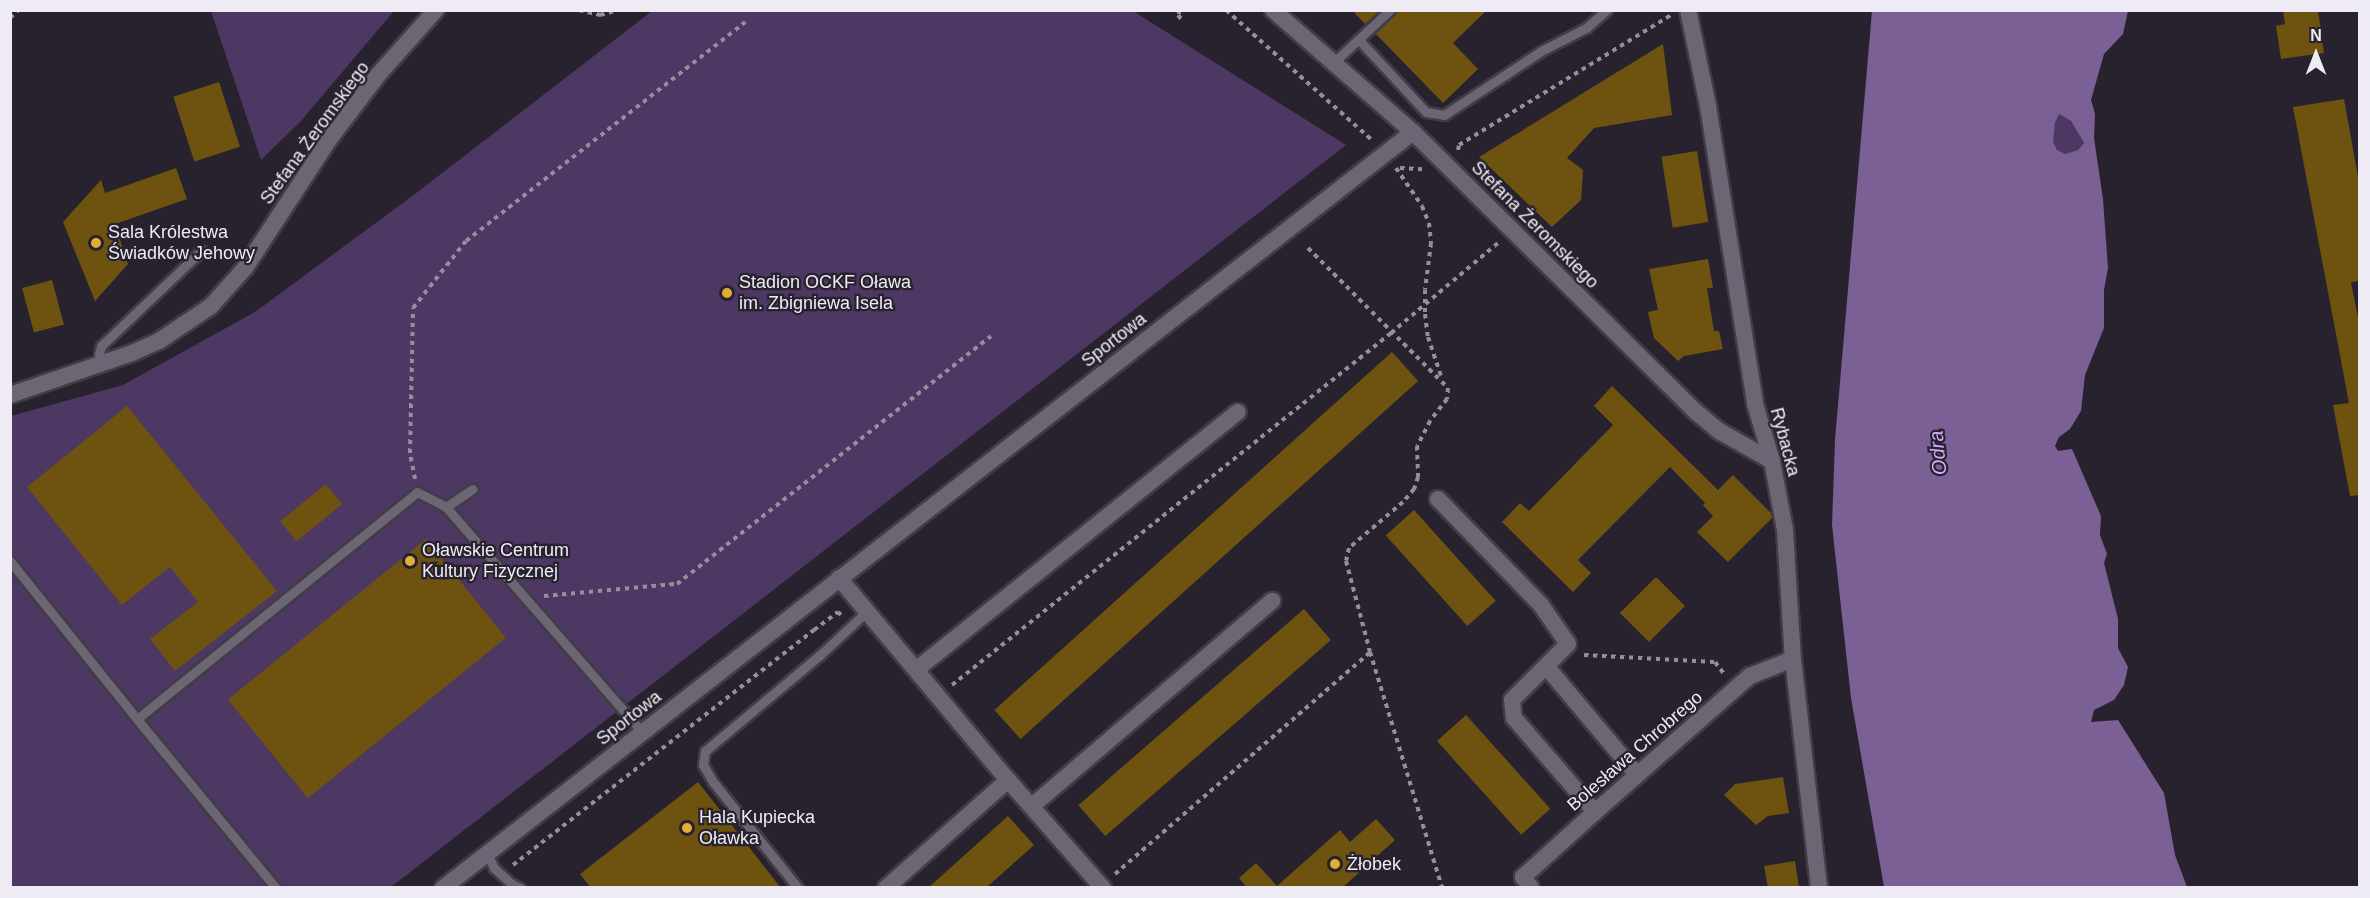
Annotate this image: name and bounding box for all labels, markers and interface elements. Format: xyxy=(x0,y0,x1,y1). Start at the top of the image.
north arrow xyxy=(2286,24,2346,84)
text: N xyxy=(2310,27,2322,44)
street label: Stefana Żeromskiego xyxy=(256,57,374,209)
street label: Stefana Żeromskiego xyxy=(1467,157,1603,293)
place label: Sala Królestwa Świadków Jehowy xyxy=(108,222,255,264)
marker: Sala Królestwa Świadków Jehowy xyxy=(89,236,103,250)
place label: Stadion OCKF Oława im. Zbigniewa Isela xyxy=(739,272,911,314)
marker: Stadion OCKF Oława im. Zbigniewa Isela xyxy=(720,286,734,300)
street label: Sportowa xyxy=(1077,308,1151,372)
street label: Rybacka xyxy=(1766,405,1804,479)
water label: Odra xyxy=(1924,430,1952,476)
place label: Oławskie Centrum Kultury Fizycznej xyxy=(422,540,569,582)
marker: Oławskie Centrum Kultury Fizycznej xyxy=(403,554,417,568)
street label: Sportowa xyxy=(592,686,666,750)
street label: Bolesława Chrobrego xyxy=(1563,686,1707,816)
place label: Hala Kupiecka Oławka xyxy=(699,807,815,850)
marker: Hala Kupiecka Oławka xyxy=(680,821,694,835)
place label: Żłobek xyxy=(1347,853,1401,875)
marker: Żłobek xyxy=(1328,857,1342,871)

